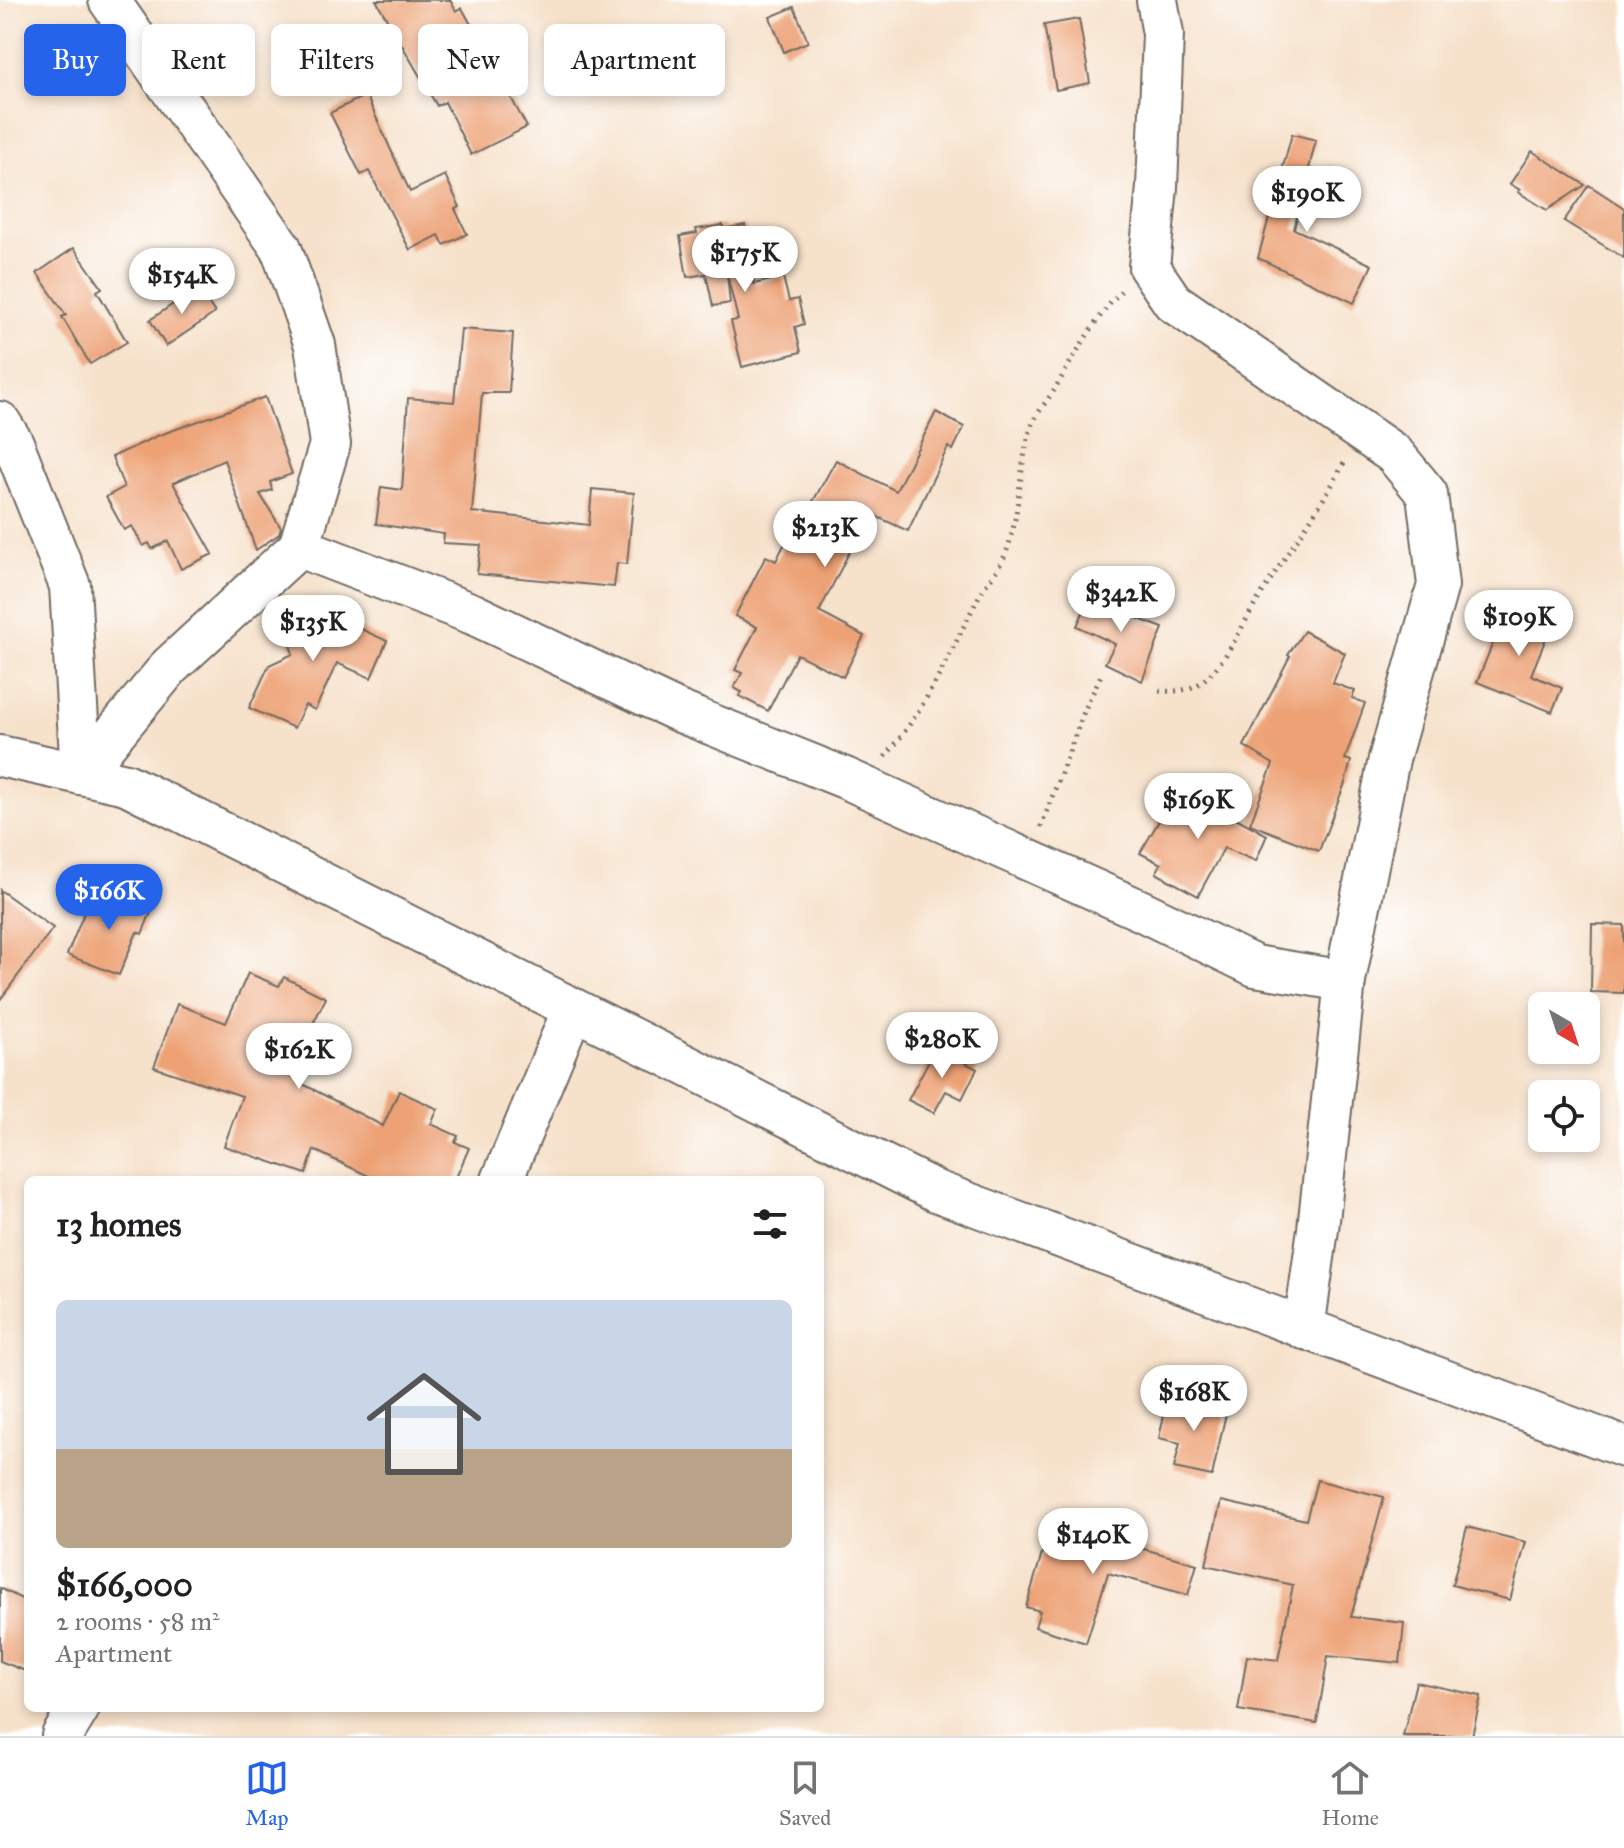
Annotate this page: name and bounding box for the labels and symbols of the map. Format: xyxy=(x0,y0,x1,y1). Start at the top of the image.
pin: $190K xyxy=(1251,166,1363,234)
pin: $175K xyxy=(689,226,801,294)
pin: $154K xyxy=(126,248,238,316)
pin: $213K xyxy=(769,501,881,569)
pin: $342K xyxy=(1065,566,1177,634)
pin: $109K xyxy=(1463,590,1575,658)
pin: $135K xyxy=(257,595,369,663)
pin: $169K xyxy=(1142,773,1254,841)
pin: $166K xyxy=(53,864,165,932)
north arrow xyxy=(1528,992,1600,1064)
pin: $280K xyxy=(886,1012,998,1080)
pin: $162K xyxy=(243,1023,355,1091)
pin: $168K xyxy=(1138,1365,1250,1433)
pin: $140K xyxy=(1037,1508,1149,1576)

